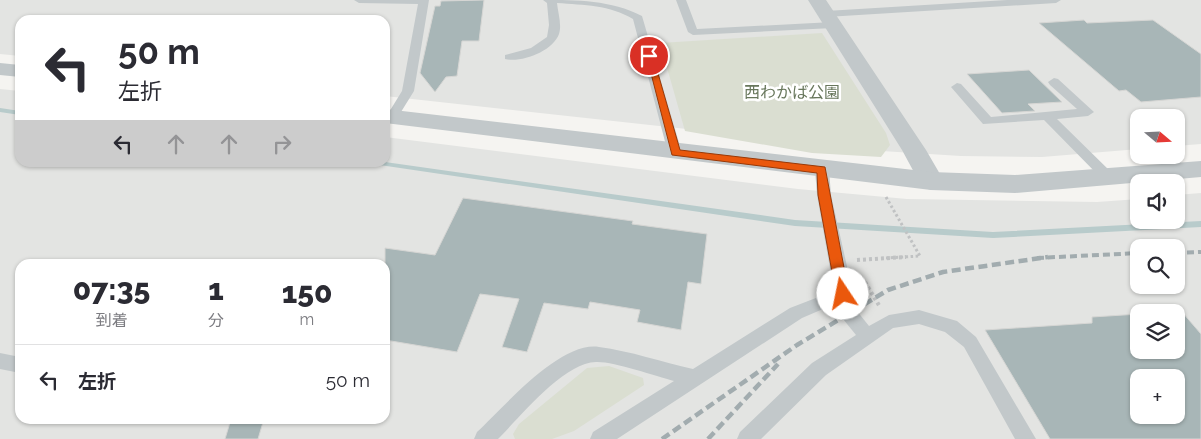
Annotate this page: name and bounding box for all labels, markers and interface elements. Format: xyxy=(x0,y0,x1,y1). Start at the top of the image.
text: 50 m xyxy=(118,31,200,72)
icon: left xyxy=(35,35,100,100)
pin xyxy=(628,35,670,77)
icon: arrive xyxy=(635,42,663,70)
text: 左折 xyxy=(118,78,162,104)
park label: 西わかば公園 xyxy=(744,83,840,102)
north arrow xyxy=(1130,109,1185,164)
map controls xyxy=(1130,109,1185,424)
icon: left xyxy=(109,130,137,158)
icon: ahead xyxy=(162,130,190,158)
icon: ahead xyxy=(215,130,243,158)
icon: right xyxy=(268,130,296,158)
button: sound xyxy=(1130,174,1185,229)
button: search xyxy=(1130,239,1185,294)
position arrow xyxy=(816,267,868,319)
text: 07:35 xyxy=(73,272,150,307)
text: 1 xyxy=(208,272,224,307)
text: 150 xyxy=(282,275,332,310)
button: layers xyxy=(1130,304,1185,359)
text: m xyxy=(300,310,314,329)
text: 到着 xyxy=(95,311,128,330)
text: 分 xyxy=(208,311,224,330)
icon: left xyxy=(35,366,63,394)
text: 50 m xyxy=(326,369,370,391)
button: + xyxy=(1130,369,1185,424)
text: 左折 xyxy=(78,370,116,392)

